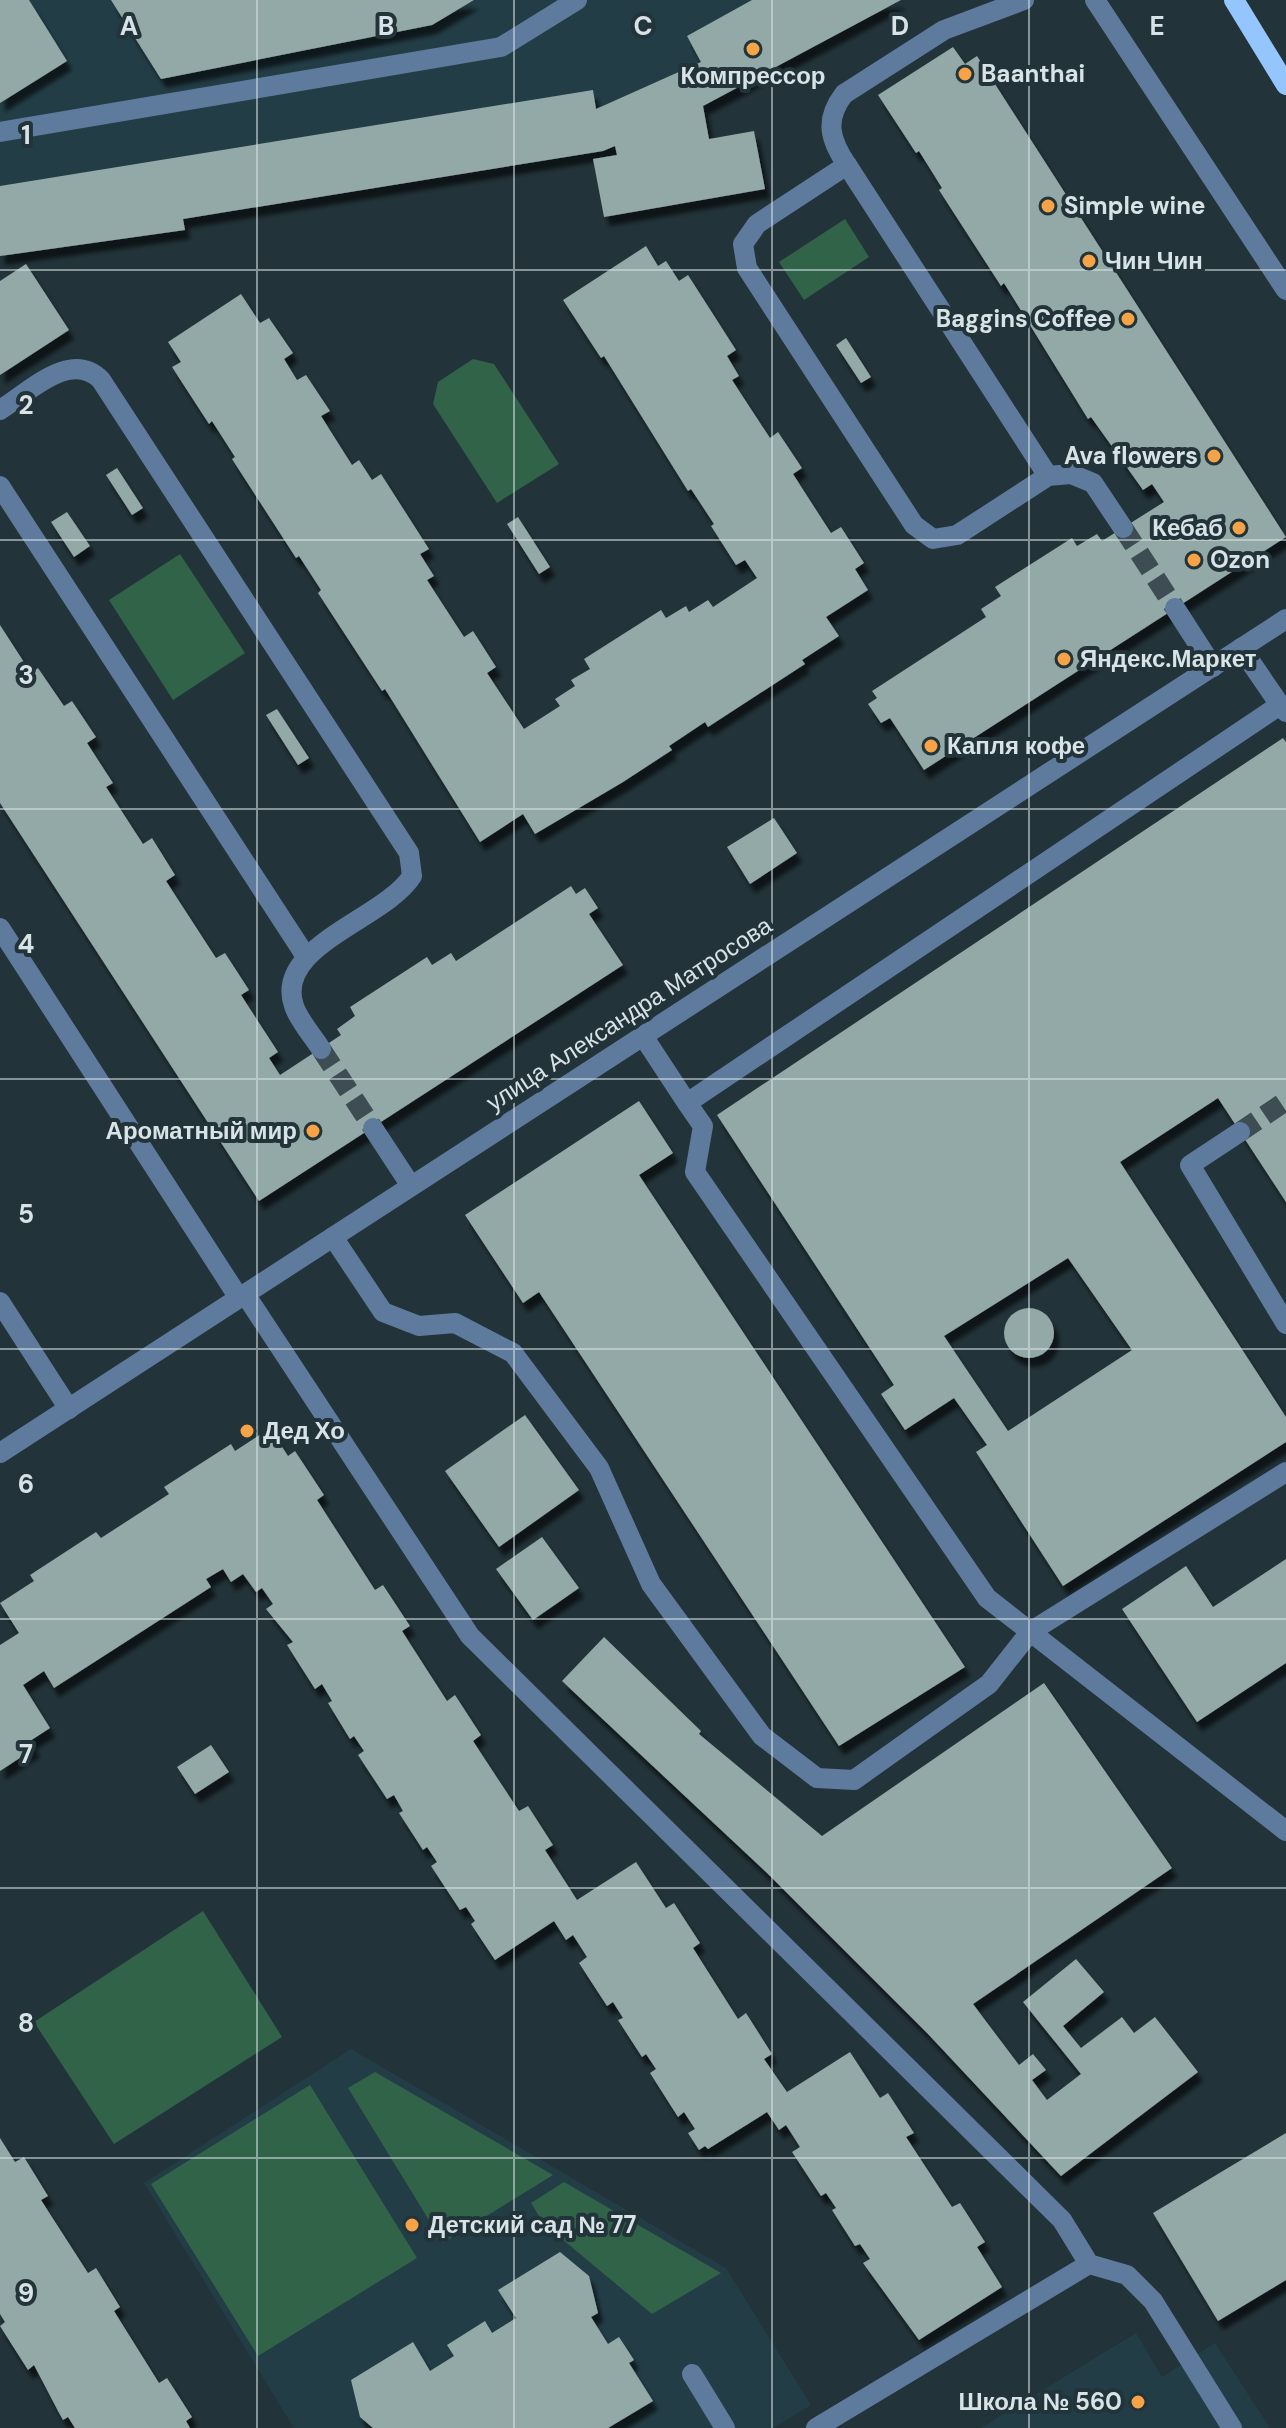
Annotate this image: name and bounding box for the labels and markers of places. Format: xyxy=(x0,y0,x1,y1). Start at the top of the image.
marker: Компрессор xyxy=(744,40,762,58)
place label: Baanthai xyxy=(981,58,1085,89)
place label: Компрессор xyxy=(681,60,825,91)
marker: Baanthai xyxy=(956,65,974,83)
place label: Simple wine xyxy=(1064,190,1205,221)
marker: Simple wine xyxy=(1039,197,1057,215)
place label: Чин Чин xyxy=(1105,245,1203,276)
marker: Чин Чин xyxy=(1080,252,1098,270)
place label: Baggins Coffee xyxy=(936,303,1112,334)
marker: Baggins Coffee xyxy=(1119,310,1137,328)
place label: Ava flowers xyxy=(1064,440,1198,471)
marker: Ava flowers xyxy=(1205,447,1223,465)
place label: Кебаб xyxy=(1152,512,1223,543)
marker: Кебаб xyxy=(1230,519,1248,537)
place label: Ozon xyxy=(1210,544,1270,575)
marker: Ozon xyxy=(1185,551,1203,569)
place label: Яндекс.Маркет xyxy=(1080,643,1257,674)
marker: Яндекс.Маркет xyxy=(1055,650,1073,668)
place label: Капля кофе xyxy=(947,730,1085,761)
marker: Капля кофе xyxy=(922,737,940,755)
place label: Ароматный мир xyxy=(106,1115,297,1146)
marker: Ароматный мир xyxy=(304,1122,322,1140)
place label: Дед Хо xyxy=(263,1415,345,1446)
marker: Дед Хо xyxy=(238,1422,256,1440)
place label: Детский сад № 77 xyxy=(428,2209,637,2240)
marker: Детский сад № 77 xyxy=(403,2216,421,2234)
place label: Школа № 560 xyxy=(958,2386,1122,2417)
marker: Школа № 560 xyxy=(1129,2393,1147,2411)

